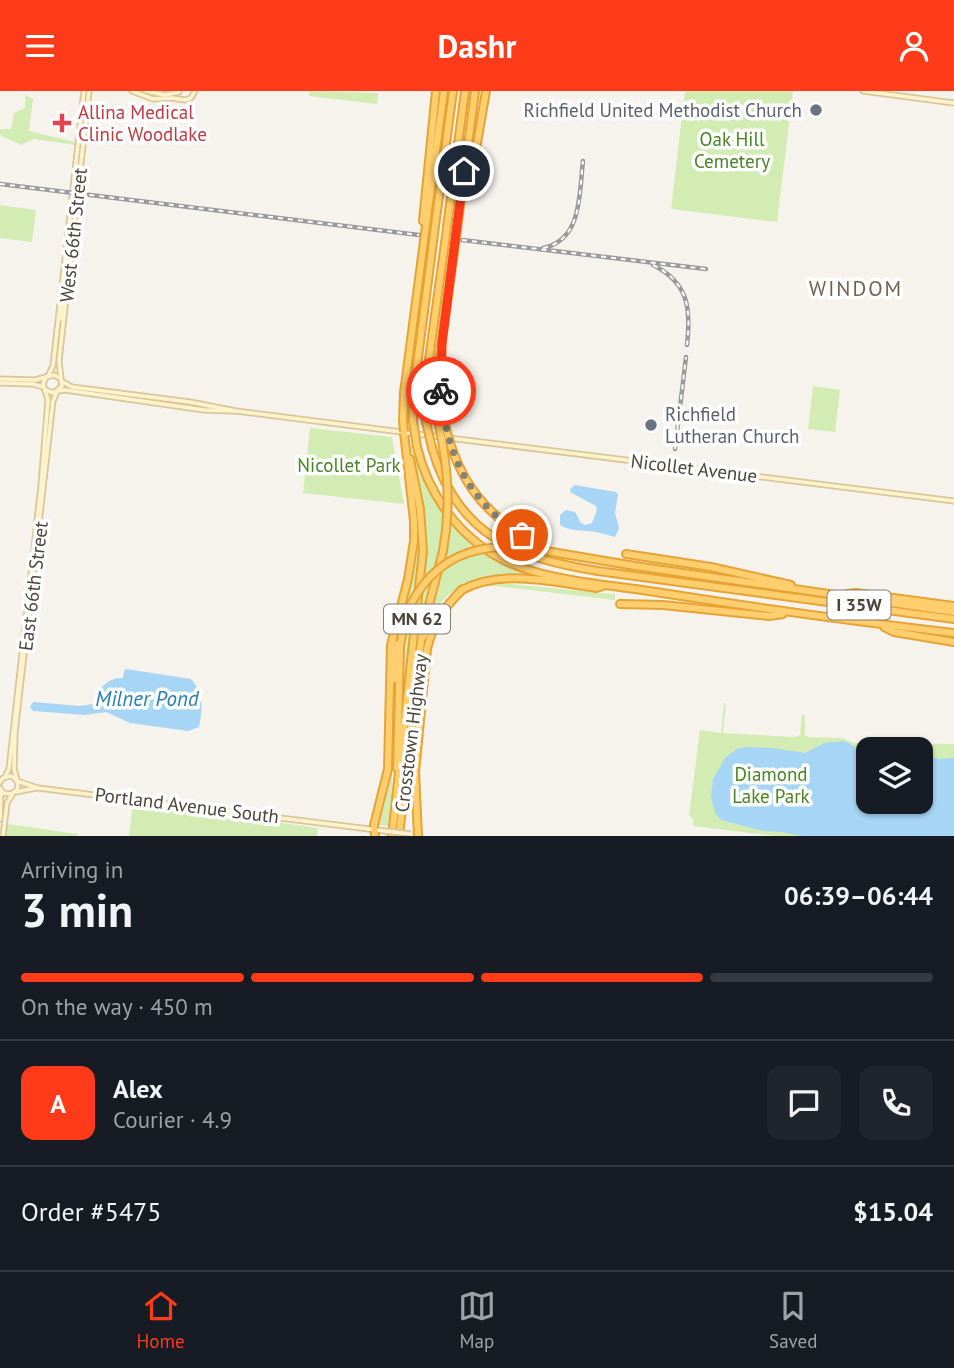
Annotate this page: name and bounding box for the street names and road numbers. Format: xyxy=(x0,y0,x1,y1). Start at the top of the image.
street label: West 66th Street xyxy=(54,166,92,304)
street label: Nicollet Avenue xyxy=(629,448,759,488)
street label: East 66th Street xyxy=(13,519,53,652)
road number: I 35W xyxy=(828,591,890,619)
road number: MN 62 xyxy=(384,605,450,633)
street label: Crosstown Highway xyxy=(389,652,433,814)
street label: Portland Avenue South xyxy=(94,782,280,828)

